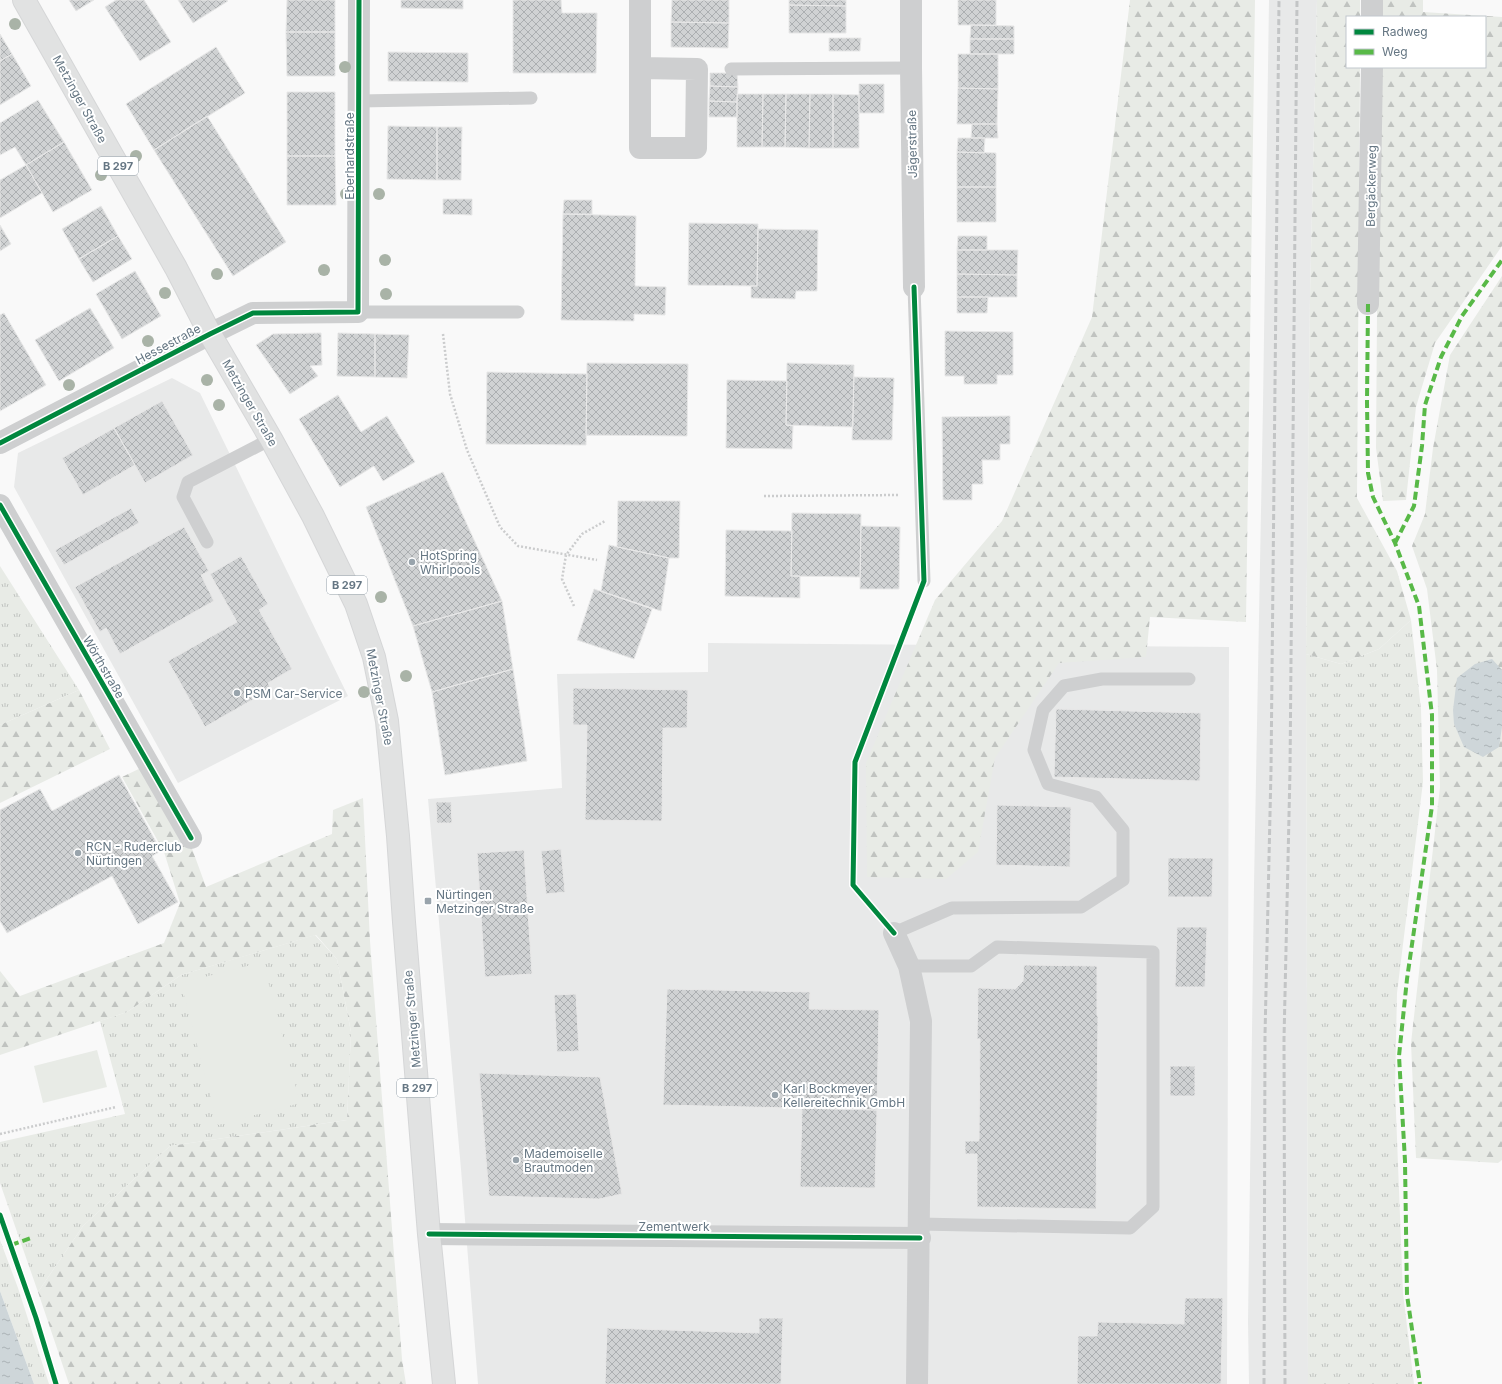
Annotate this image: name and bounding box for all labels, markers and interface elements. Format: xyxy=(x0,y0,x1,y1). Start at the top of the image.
legend xyxy=(1346,16,1486,68)
text: Radweg xyxy=(1382,24,1428,39)
text: Weg xyxy=(1382,44,1408,59)
street label: Metzinger Straße xyxy=(50,53,110,145)
street label: Jägerstraße xyxy=(904,110,920,178)
street label: Eberhardstraße xyxy=(342,112,357,200)
street label: Bergäckerweg xyxy=(1363,145,1379,227)
road number: B 297 xyxy=(98,157,138,175)
street label: Hessestraße xyxy=(133,321,203,367)
street label: Metzinger Straße xyxy=(219,357,281,449)
place label: HotSpring Whirlpools xyxy=(420,548,480,577)
marker: HotSpring Whirlpools xyxy=(407,557,417,567)
road number: B 297 xyxy=(327,576,367,594)
street label: Wörthstraße xyxy=(80,633,128,701)
street label: Metzinger Straße xyxy=(363,648,397,746)
place label: PSM Car-Service xyxy=(245,686,343,701)
marker: PSM Car-Service xyxy=(232,688,242,698)
place label: RCN - Ruderclub Nürtingen xyxy=(86,839,181,868)
marker: RCN - Ruderclub Nürtingen xyxy=(73,848,83,858)
place label: Nürtingen Metzinger Straße xyxy=(436,887,534,916)
marker: Nürtingen Metzinger Straße xyxy=(423,896,433,906)
street label: Metzinger Straße xyxy=(400,970,424,1068)
road number: B 297 xyxy=(397,1079,437,1097)
place label: Karl Bockmeyer Kellereitechnik GmbH xyxy=(783,1081,905,1110)
marker: Karl Bockmeyer Kellereitechnik GmbH xyxy=(770,1090,780,1100)
place label: Mademoiselle Brautmoden xyxy=(524,1146,603,1175)
marker: Mademoiselle Brautmoden xyxy=(511,1155,521,1165)
street label: Zementwerk xyxy=(638,1219,710,1234)

